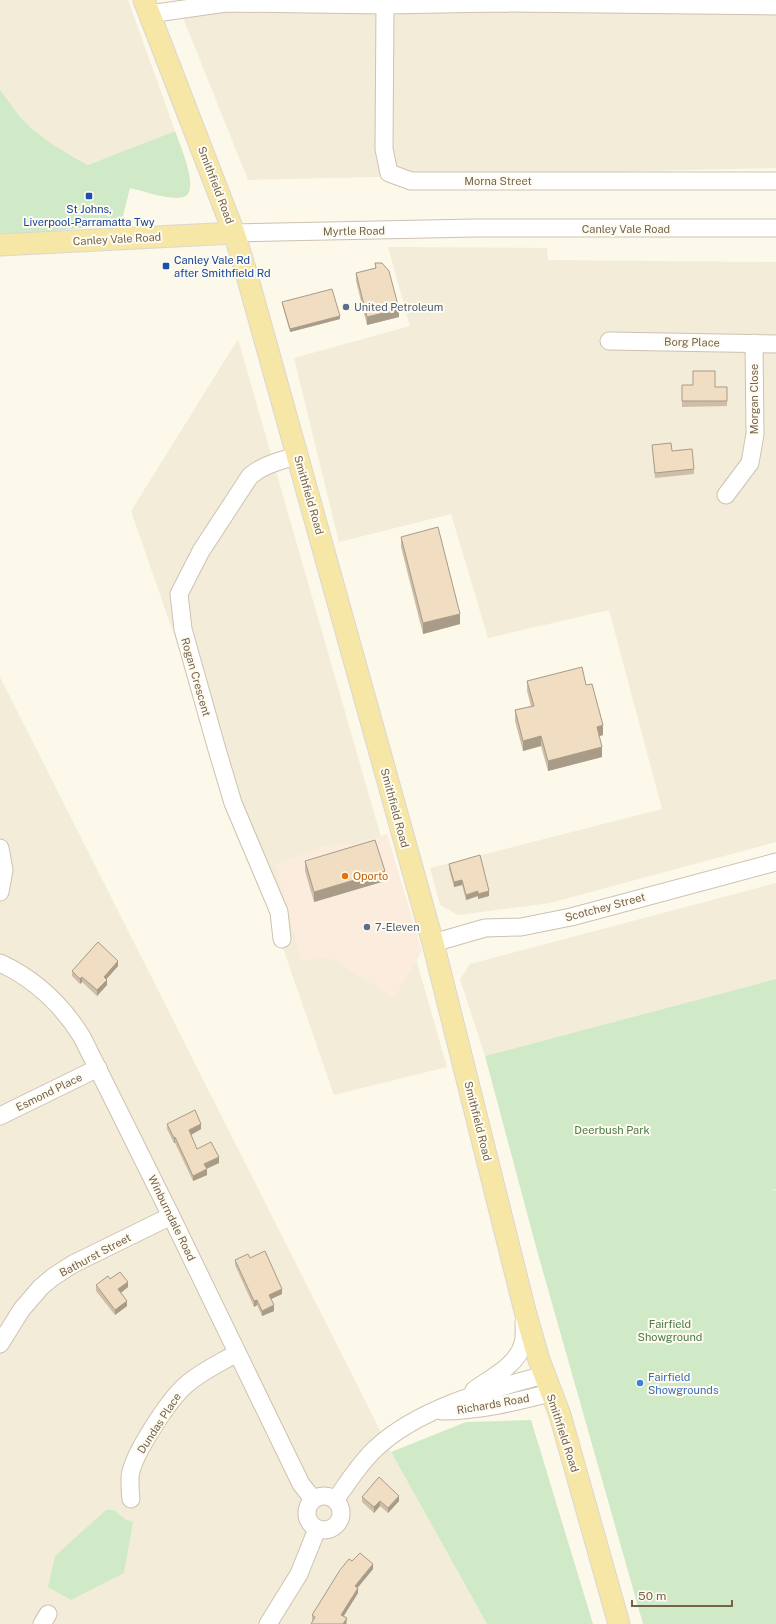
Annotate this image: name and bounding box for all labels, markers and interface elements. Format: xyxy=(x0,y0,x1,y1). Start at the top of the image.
street label: Smithfield Road xyxy=(196,145,236,225)
street label: Morna Street xyxy=(464,175,532,187)
marker: St Johns, Liverpool-Parramatta Twy xyxy=(84,191,94,201)
place label: St Johns, Liverpool-Parramatta Twy xyxy=(23,203,155,228)
street label: Canley Vale Road xyxy=(582,223,670,235)
street label: Myrtle Road xyxy=(323,224,385,238)
street label: Canley Vale Road xyxy=(73,231,161,247)
place label: Canley Vale Rd after Smithfield Rd xyxy=(174,254,271,279)
marker: Canley Vale Rd after Smithfield Rd xyxy=(161,261,171,271)
place label: United Petroleum xyxy=(354,301,443,313)
marker: United Petroleum xyxy=(341,302,351,312)
street label: Borg Place xyxy=(664,336,720,348)
street label: Morgan Close xyxy=(748,364,760,434)
street label: Smithfield Road xyxy=(292,454,326,536)
street label: Rogan Crescent xyxy=(179,636,213,718)
street label: Smithfield Road xyxy=(379,767,411,849)
place label: Oporto xyxy=(353,870,388,882)
marker: Oporto xyxy=(340,871,350,881)
street label: Scotchey Street xyxy=(564,891,646,923)
place label: 7-Eleven xyxy=(375,921,420,933)
marker: 7-Eleven xyxy=(362,922,372,932)
street label: Esmond Place xyxy=(14,1071,84,1113)
street label: Smithfield Road xyxy=(462,1080,494,1162)
park label: Deerbush Park xyxy=(574,1124,650,1136)
street label: Winburndale Road xyxy=(146,1173,198,1263)
street label: Bathurst Street xyxy=(57,1231,133,1279)
park label: Fairfield Showground xyxy=(638,1318,702,1343)
place label: Fairfield Showgrounds xyxy=(648,1371,719,1396)
marker: Fairfield Showgrounds xyxy=(635,1378,645,1388)
street label: Dundas Place xyxy=(135,1390,183,1456)
street label: Richards Road xyxy=(456,1392,530,1416)
street label: Smithfield Road xyxy=(545,1392,581,1474)
scale bar xyxy=(632,1582,732,1608)
text: 50 m xyxy=(638,1589,666,1603)

